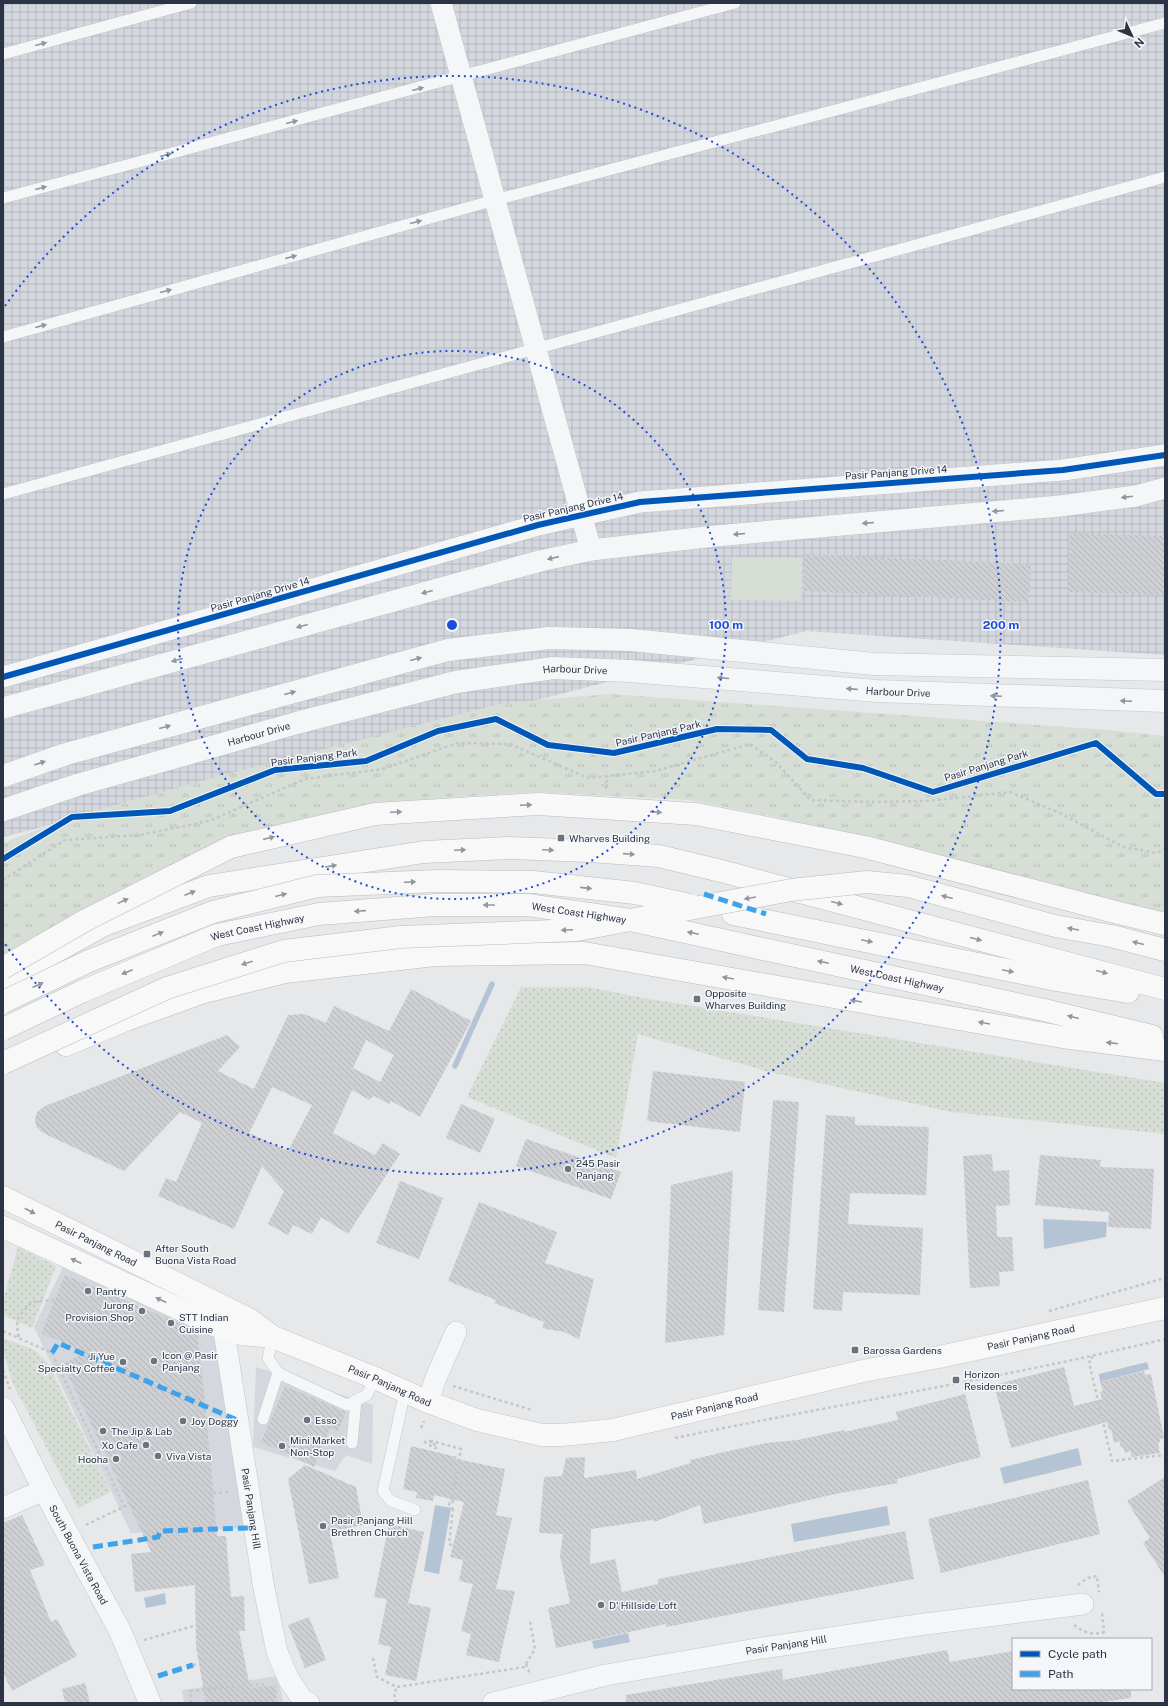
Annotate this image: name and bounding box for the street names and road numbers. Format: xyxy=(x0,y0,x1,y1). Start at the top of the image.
street label: Pasir Panjang Drive 14 xyxy=(844,462,948,482)
street label: Pasir Panjang Drive 14 xyxy=(522,490,624,524)
street label: Pasir Panjang Drive 14 xyxy=(209,574,311,614)
street label: Harbour Drive xyxy=(542,662,608,676)
street label: Harbour Drive xyxy=(865,684,931,699)
street label: Pasir Panjang Park xyxy=(614,717,702,749)
street label: Harbour Drive xyxy=(226,719,292,748)
street label: Pasir Panjang Park xyxy=(270,746,358,768)
street label: Pasir Panjang Park xyxy=(943,746,1030,783)
street label: West Coast Highway xyxy=(531,900,628,926)
street label: West Coast Highway xyxy=(209,911,306,943)
street label: West Coast Highway xyxy=(849,962,946,994)
street label: Pasir Panjang Road xyxy=(53,1218,139,1269)
street label: Pasir Panjang Road xyxy=(986,1322,1076,1352)
street label: Pasir Panjang Road xyxy=(346,1362,433,1409)
street label: Pasir Panjang Road xyxy=(669,1390,759,1422)
street label: Pasir Panjang Hill xyxy=(239,1467,264,1550)
street label: South Buona Vista Road xyxy=(47,1503,111,1607)
street label: Pasir Panjang Hill xyxy=(744,1633,827,1657)

